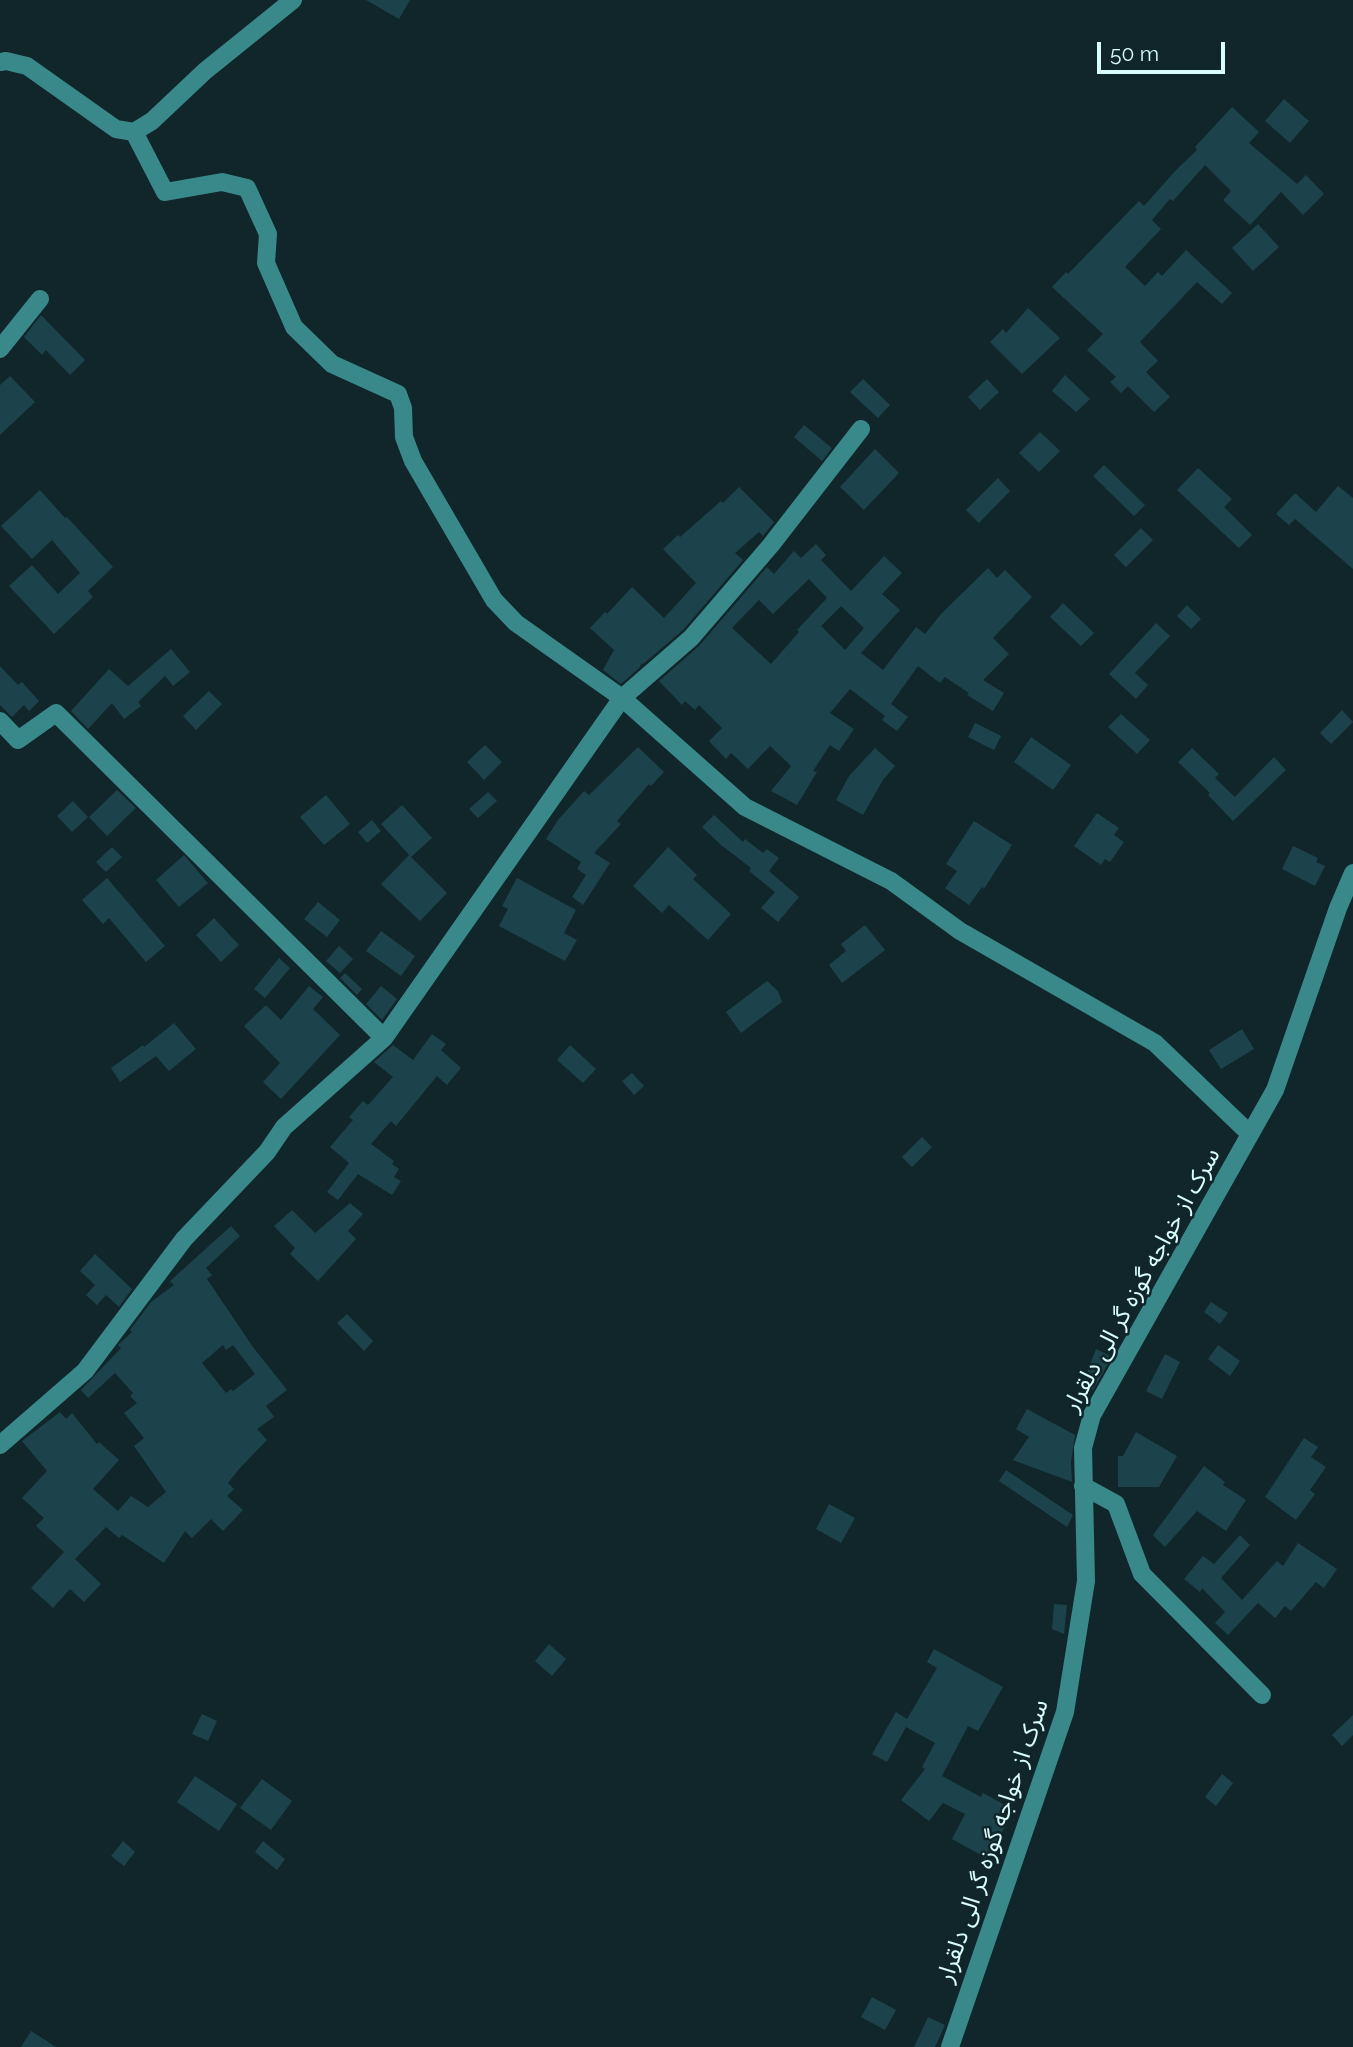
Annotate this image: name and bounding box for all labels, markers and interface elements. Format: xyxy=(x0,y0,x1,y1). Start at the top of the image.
scale bar xyxy=(1101,28,1229,72)
text: 50 m xyxy=(1110,41,1159,66)
street label: سرک از خواجه گوزه گر الی دلقرار xyxy=(1057,1143,1227,1417)
street label: سرک از خواجه گوزه گر الی دلقرار xyxy=(931,1696,1055,1986)

